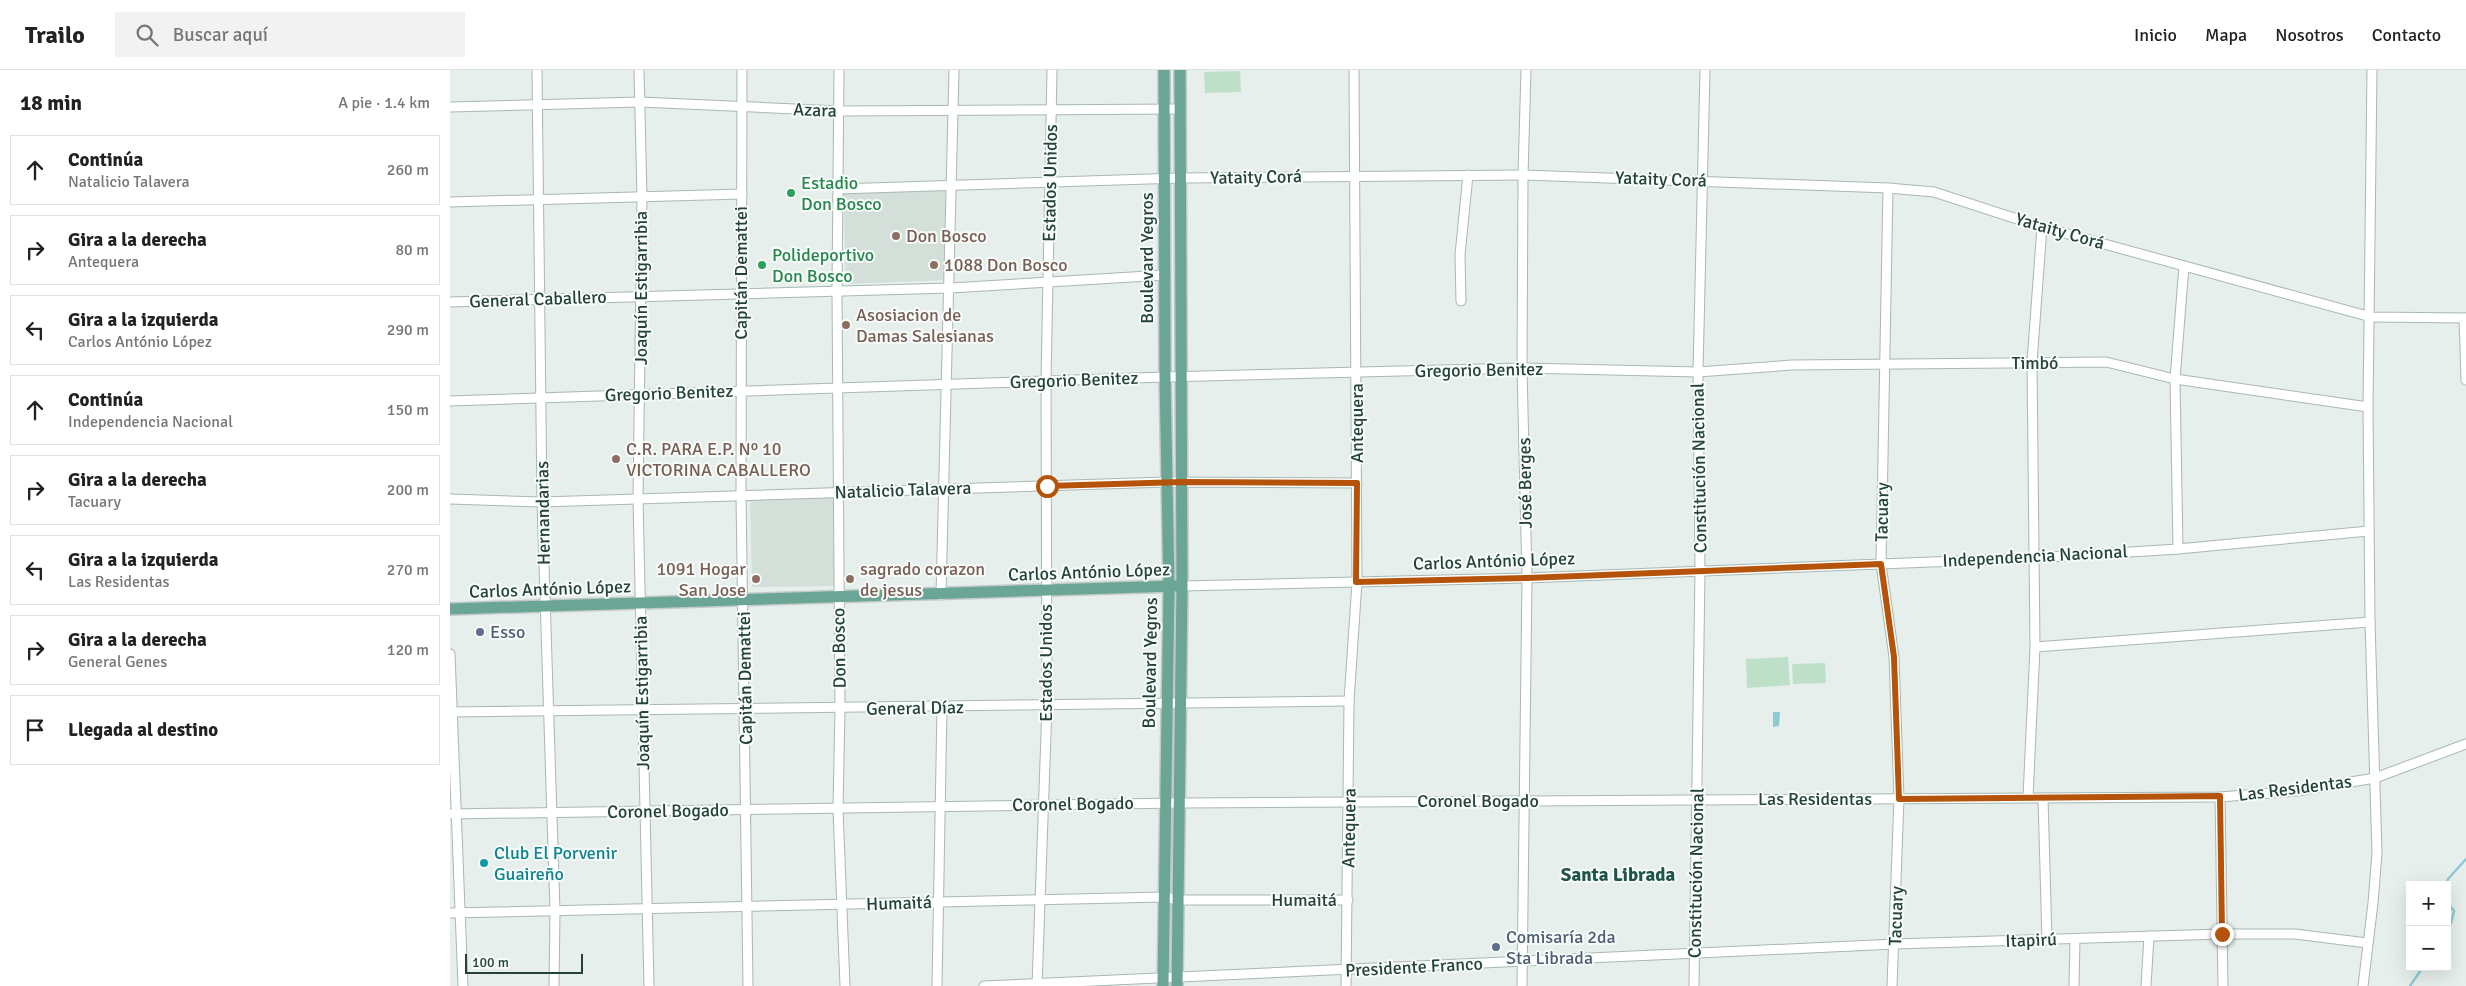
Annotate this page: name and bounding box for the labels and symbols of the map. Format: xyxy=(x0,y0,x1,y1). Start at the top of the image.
street label: Azara xyxy=(793,98,837,122)
street label: Estados Unidos xyxy=(1038,124,1062,242)
street label: Yataity Corá xyxy=(1210,165,1302,189)
street label: Yataity Corá xyxy=(1615,166,1707,192)
place label: Estadio Don Bosco xyxy=(801,172,882,215)
marker: Estadio Don Bosco xyxy=(785,187,797,199)
street label: Boulevard Yegros xyxy=(1136,192,1158,324)
street label: Capitán Demattei xyxy=(730,206,752,340)
street label: Yataity Corá xyxy=(2013,208,2107,254)
street label: Joaquín Estigarribia xyxy=(630,211,652,365)
place label: Don Bosco xyxy=(906,225,987,247)
marker: Don Bosco xyxy=(890,230,902,242)
place label: Polideportivo Don Bosco xyxy=(772,244,874,287)
place label: 1088 Don Bosco xyxy=(944,254,1068,276)
marker: Polideportivo Don Bosco xyxy=(756,259,768,271)
marker: 1088 Don Bosco xyxy=(928,259,940,271)
street label: General Caballero xyxy=(469,286,607,312)
place label: Asosiacion de Damas Salesianas xyxy=(856,304,994,347)
marker: Asosiacion de Damas Salesianas xyxy=(840,319,852,331)
street label: Timbó xyxy=(2012,352,2058,374)
street label: Gregorio Benitez xyxy=(1415,358,1543,382)
street label: Gregorio Benitez xyxy=(1009,367,1139,393)
street label: Gregorio Benitez xyxy=(604,380,734,406)
street label: Antequera xyxy=(1346,383,1368,463)
street label: Constitución Nacional xyxy=(1687,383,1711,553)
street label: José Berges xyxy=(1513,437,1537,529)
place label: C.R. PARA E.P. Nº 10 VICTORINA CABALLERO xyxy=(626,438,811,481)
marker: C.R. PARA E.P. Nº 10 VICTORINA CABALLERO xyxy=(610,453,622,465)
street label: Hernandarias xyxy=(531,461,555,565)
route start xyxy=(1036,475,1059,498)
street label: Natalicio Talavera xyxy=(834,477,972,503)
street label: Tacuary xyxy=(1870,481,1894,542)
street label: Independencia Nacional xyxy=(1942,540,2128,572)
street label: Carlos António López xyxy=(1413,547,1575,575)
place label: 1091 Hogar San Jose xyxy=(656,558,746,601)
place label: sagrado corazon de jesus xyxy=(860,558,985,601)
street label: Carlos António López xyxy=(1008,558,1170,586)
marker: 1091 Hogar San Jose xyxy=(750,573,762,585)
marker: sagrado corazon de jesus xyxy=(844,573,856,585)
street label: Carlos António López xyxy=(469,575,631,603)
street label: Boulevard Yegros xyxy=(1138,597,1162,729)
street label: Estados Unidos xyxy=(1035,604,1057,722)
street label: Don Bosco xyxy=(827,607,851,689)
street label: Capitán Demattei xyxy=(733,611,757,745)
street label: Joaquín Estigarribia xyxy=(630,616,654,770)
place label: Esso xyxy=(490,621,525,643)
marker: Esso xyxy=(474,626,486,638)
street label: General Díaz xyxy=(866,696,964,720)
street label: Las Residentas xyxy=(2237,770,2353,806)
street label: Antequera xyxy=(1337,788,1361,868)
street label: Constitución Nacional xyxy=(1684,788,1708,958)
street label: Las Residentas xyxy=(1758,788,1872,810)
street label: Coronel Bogado xyxy=(1417,790,1539,812)
street label: Coronel Bogado xyxy=(1012,792,1134,816)
street label: Coronel Bogado xyxy=(607,799,729,823)
place label: Club El Porvenir Guaireño xyxy=(494,842,618,885)
marker: Club El Porvenir Guaireño xyxy=(478,857,490,869)
district label: Santa Librada xyxy=(1561,863,1675,887)
street label: Tacuary xyxy=(1884,885,1908,946)
street label: Humaitá xyxy=(1271,889,1337,911)
street label: Humaitá xyxy=(866,891,932,915)
route end xyxy=(2211,923,2234,946)
place label: Comisaría 2da Sta Librada xyxy=(1506,926,1616,969)
street label: Itapirú xyxy=(2005,928,2057,952)
marker: Comisaría 2da Sta Librada xyxy=(1490,941,1502,953)
scale bar xyxy=(465,951,582,974)
street label: Presidente Franco xyxy=(1345,952,1483,982)

